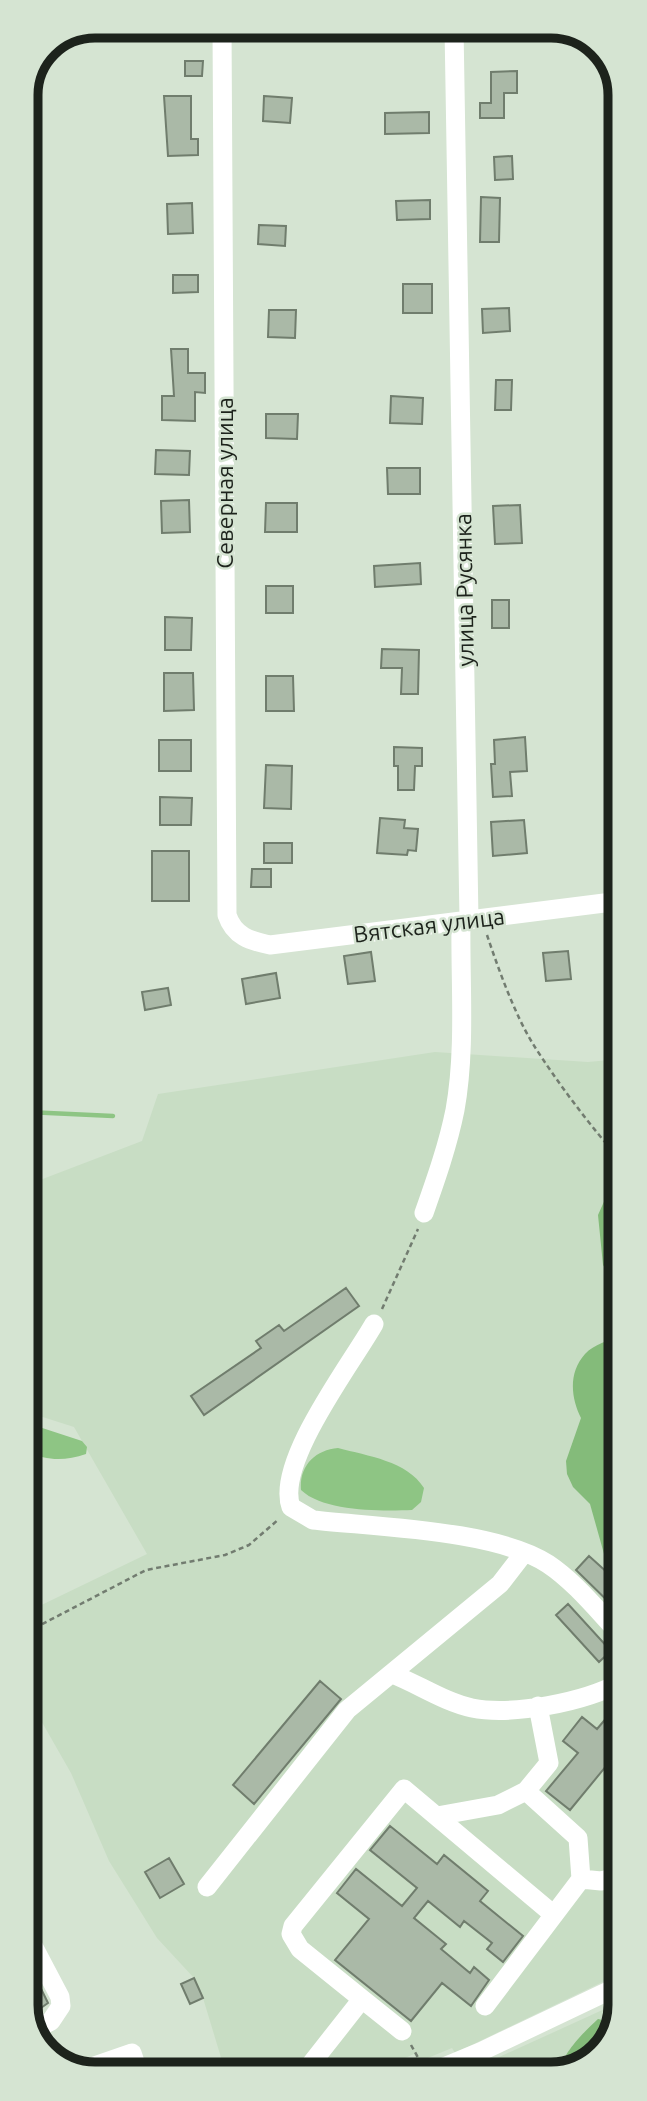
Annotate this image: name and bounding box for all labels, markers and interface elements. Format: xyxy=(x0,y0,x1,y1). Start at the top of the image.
street label: Северная улица xyxy=(212,397,237,569)
street label: улица Русянка xyxy=(450,513,478,667)
street label: Вятская улица xyxy=(352,903,506,947)

